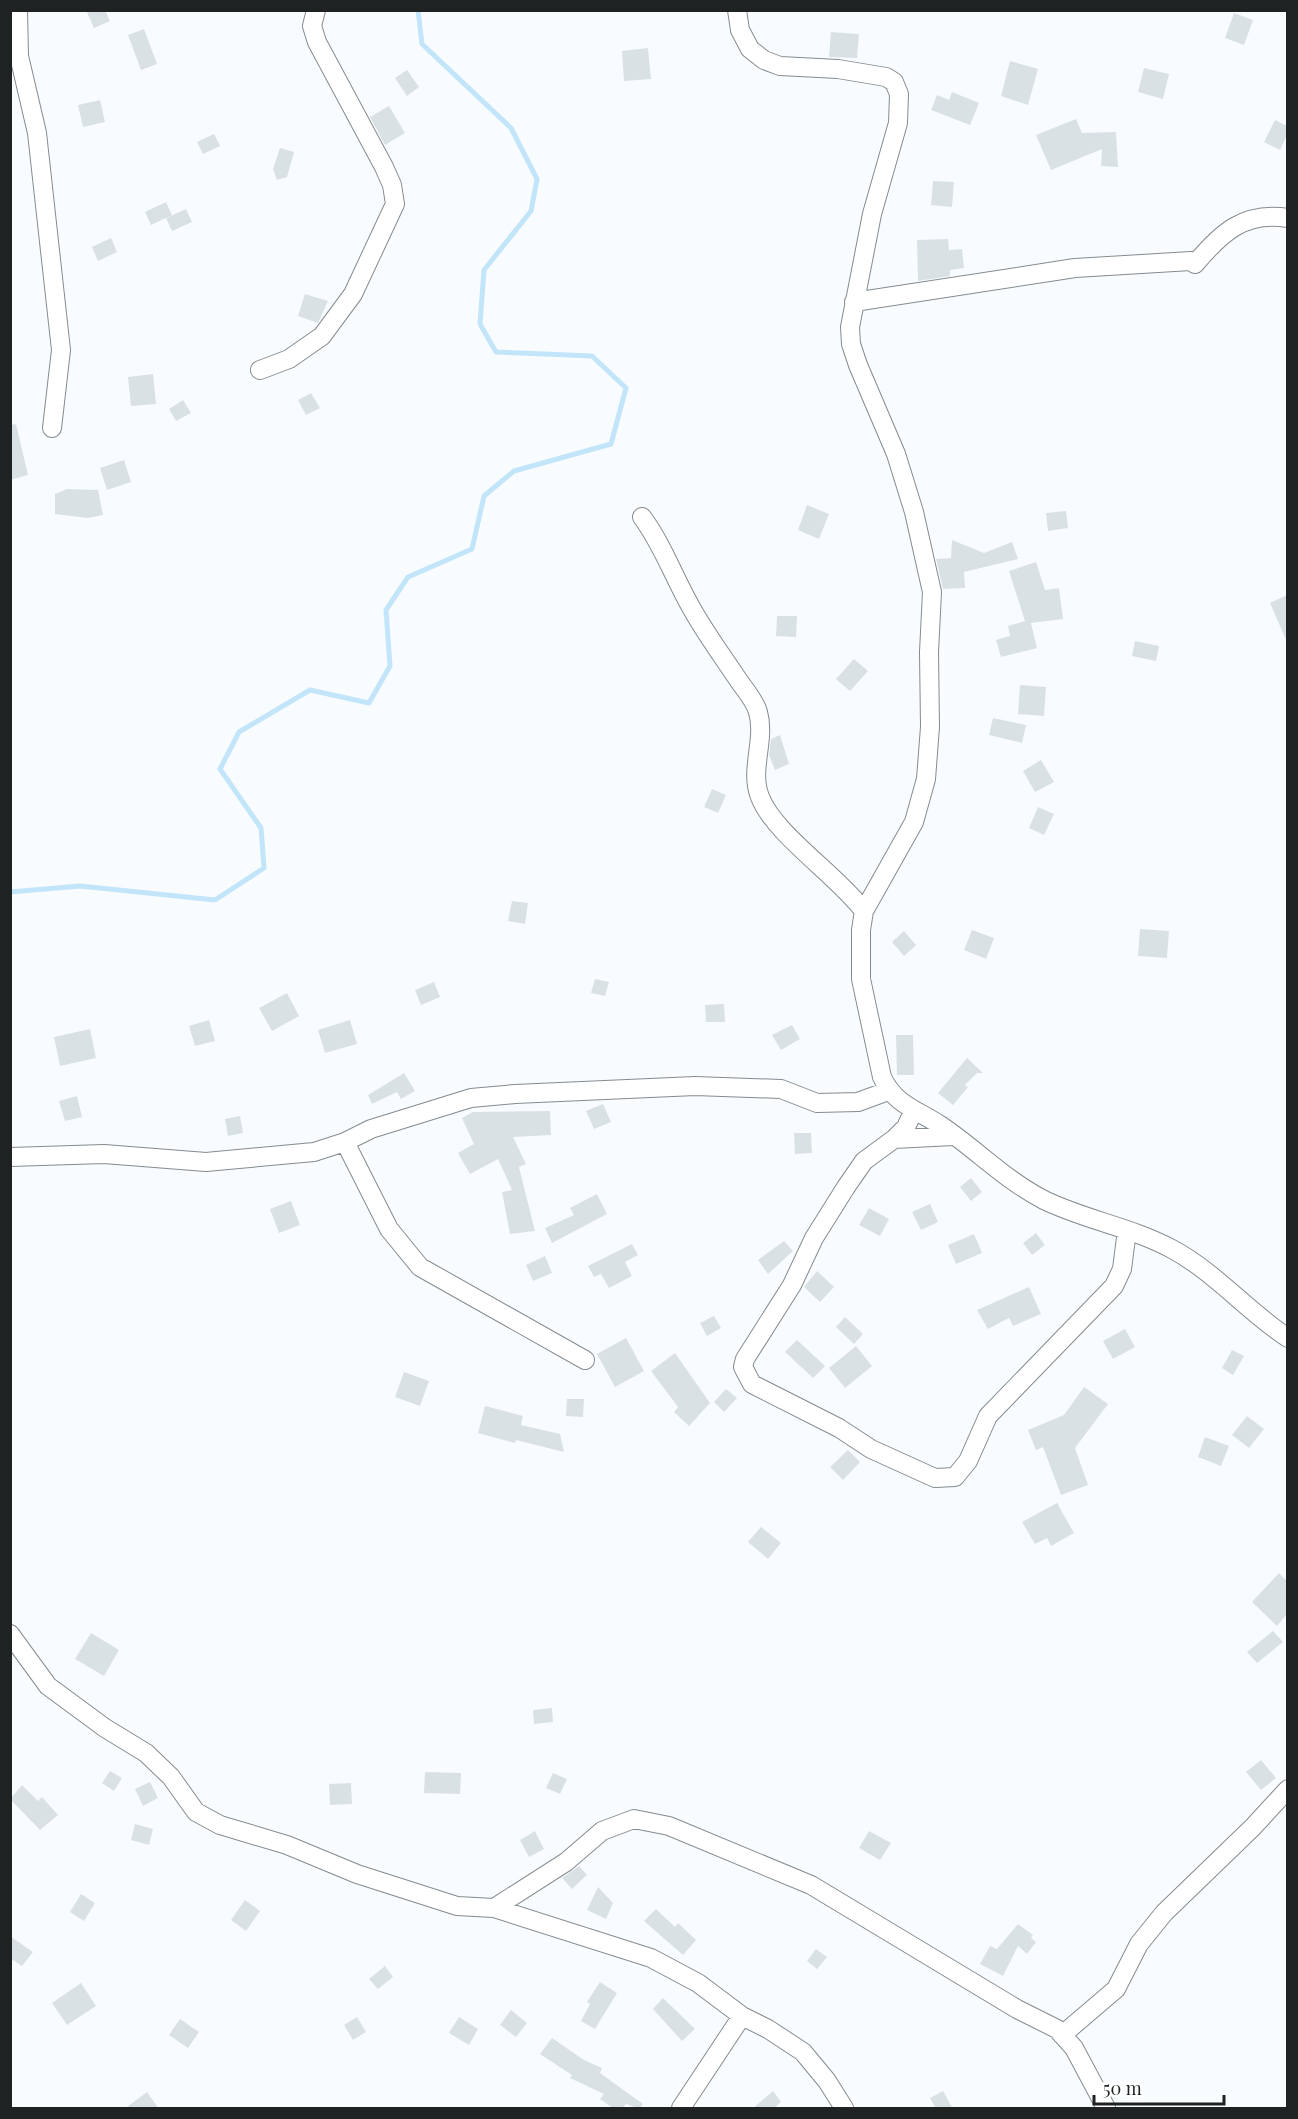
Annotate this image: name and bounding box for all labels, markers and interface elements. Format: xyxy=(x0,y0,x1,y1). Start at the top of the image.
scale bar xyxy=(1094,2068,1224,2106)
text: 50 m xyxy=(1103,2076,1142,2100)

